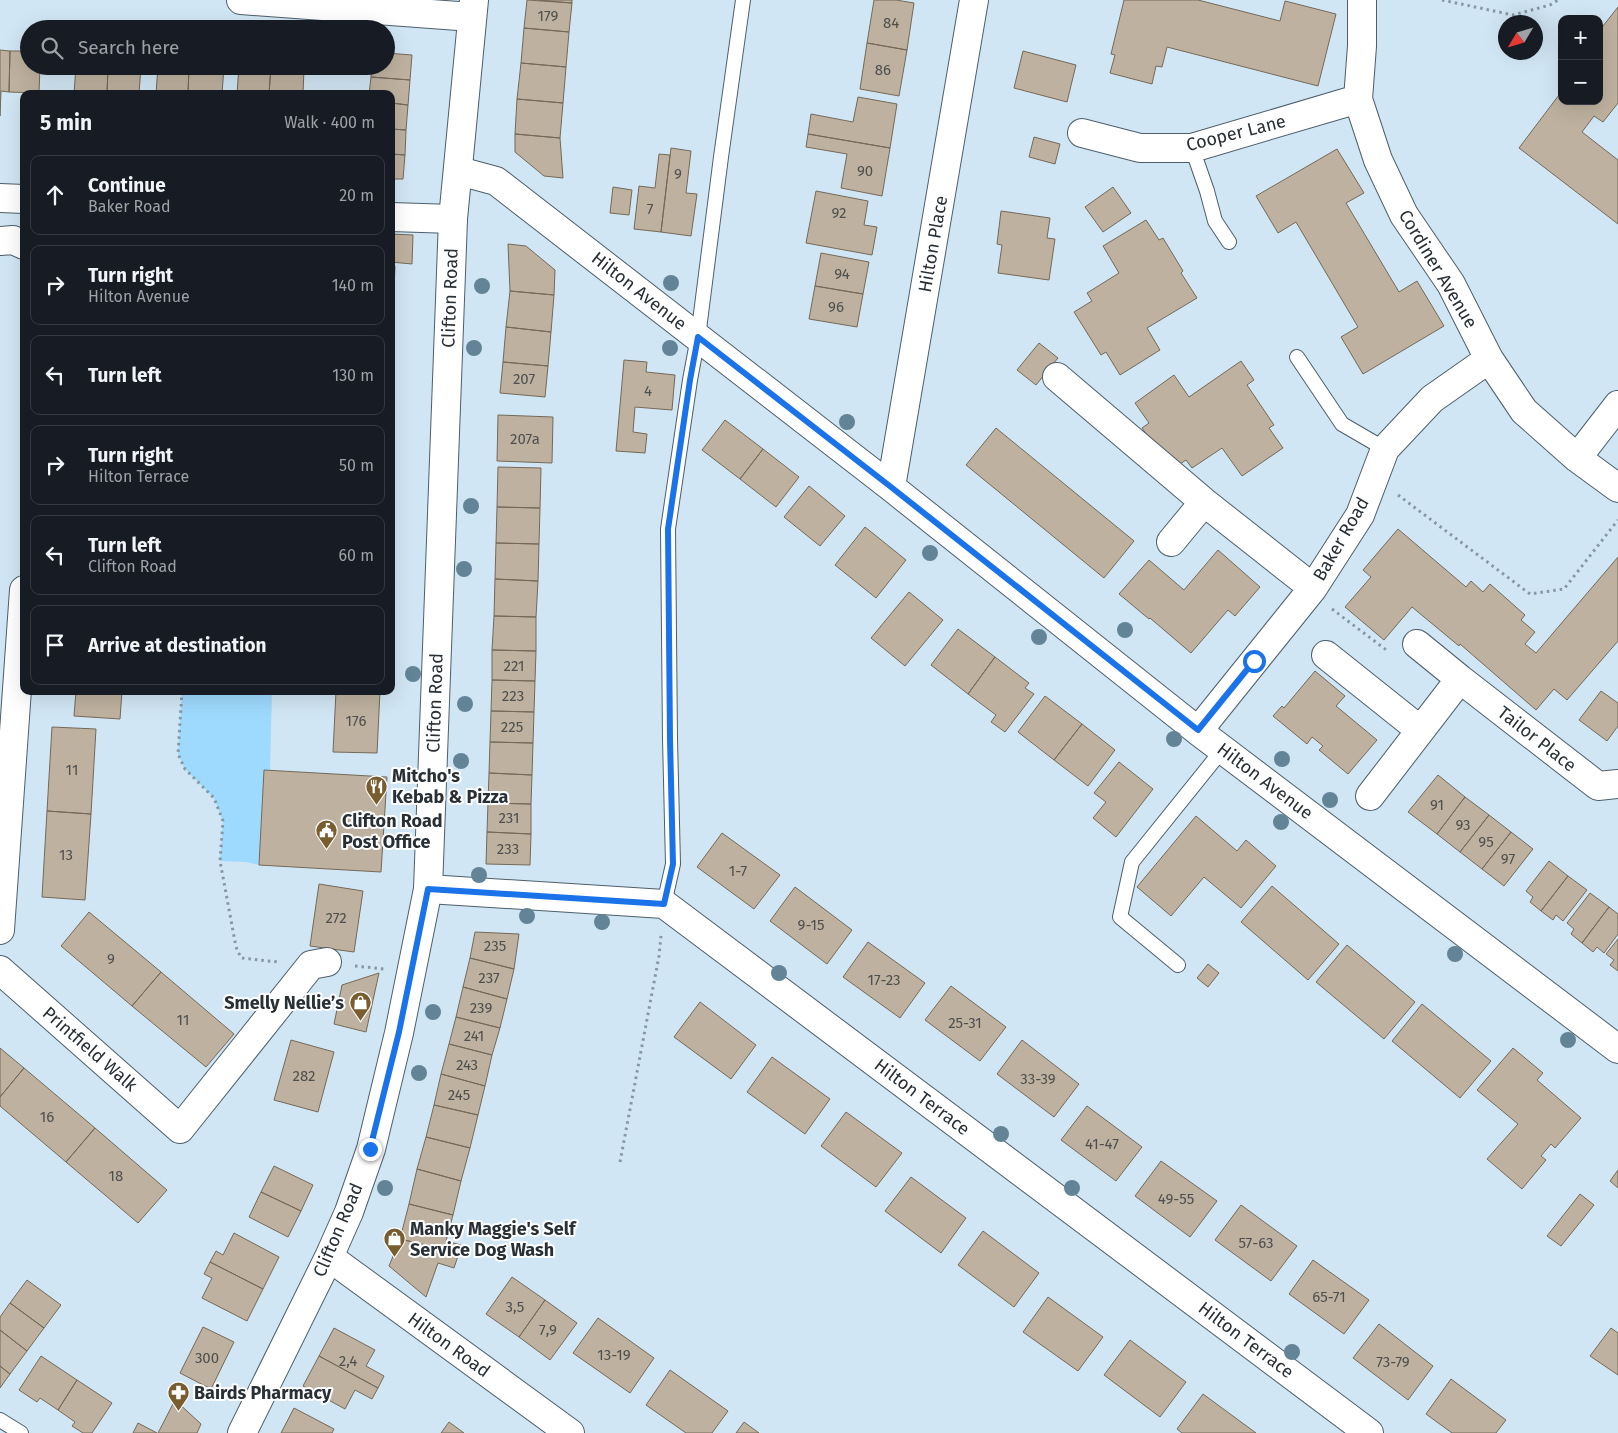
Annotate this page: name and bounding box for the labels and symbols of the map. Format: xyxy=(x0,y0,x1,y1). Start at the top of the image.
house number: 179 xyxy=(538,7,559,25)
house number: 84 xyxy=(883,14,899,32)
north arrow xyxy=(1498,15,1543,60)
house number: 86 xyxy=(875,61,891,79)
street label: Cooper Lane xyxy=(1184,110,1288,156)
house number: 90 xyxy=(857,162,873,180)
house number: 9 xyxy=(674,165,682,183)
street label: Hilton Place xyxy=(914,194,952,294)
house number: 7 xyxy=(647,200,654,218)
house number: 92 xyxy=(832,204,846,222)
street label: Cordiner Avenue xyxy=(1394,206,1482,332)
street label: Hilton Avenue xyxy=(587,247,691,335)
street label: Clifton Road xyxy=(437,248,463,348)
house number: 94 xyxy=(834,265,850,283)
house number: 96 xyxy=(828,298,844,316)
house number: 207 xyxy=(513,370,535,388)
house number: 4 xyxy=(644,382,652,400)
house number: 207a xyxy=(510,430,540,448)
street label: Baker Road xyxy=(1308,493,1374,585)
route start xyxy=(1243,650,1266,673)
street label: Clifton Road xyxy=(422,653,448,753)
house number: 221 xyxy=(504,657,524,675)
house number: 223 xyxy=(502,687,524,705)
street label: Tailor Place xyxy=(1493,701,1581,777)
house number: 176 xyxy=(346,712,366,730)
house number: 225 xyxy=(501,718,523,736)
street label: Hilton Avenue xyxy=(1213,738,1317,824)
house number: 11 xyxy=(66,761,78,779)
place label: Mitcho's Kebab & Pizza xyxy=(392,765,509,808)
restaurant icon: Mitcho's Kebab & Pizza xyxy=(364,774,388,805)
house number: 91 xyxy=(1430,796,1444,814)
house number: 231 xyxy=(499,809,519,827)
place label: Clifton Road Post Office xyxy=(342,810,443,853)
house number: 93 xyxy=(1455,816,1471,834)
public building icon: Clifton Road Post Office xyxy=(314,819,338,850)
house number: 95 xyxy=(1478,833,1494,851)
house number: 233 xyxy=(497,840,519,858)
house number: 13 xyxy=(59,846,73,864)
house number: 97 xyxy=(1501,850,1515,868)
house number: 1-7 xyxy=(729,862,747,880)
house number: 272 xyxy=(325,909,347,927)
house number: 9-15 xyxy=(798,916,824,934)
house number: 235 xyxy=(484,937,506,955)
house number: 9 xyxy=(107,950,115,968)
house number: 237 xyxy=(478,969,500,987)
house number: 17-23 xyxy=(867,971,901,989)
shop icon: Smelly Nellie’s xyxy=(348,991,372,1022)
place label: Smelly Nellie’s xyxy=(224,992,344,1014)
house number: 239 xyxy=(470,999,492,1017)
street label: Printfield Walk xyxy=(38,1002,143,1097)
house number: 11 xyxy=(177,1011,189,1029)
house number: 25-31 xyxy=(948,1014,982,1032)
house number: 241 xyxy=(464,1027,484,1045)
street label: Hilton Terrace xyxy=(870,1054,974,1140)
house number: 243 xyxy=(456,1056,478,1074)
house number: 282 xyxy=(293,1067,315,1085)
house number: 33-39 xyxy=(1020,1070,1056,1088)
house number: 245 xyxy=(448,1086,470,1104)
house number: 16 xyxy=(40,1108,54,1126)
house number: 41-47 xyxy=(1085,1135,1119,1153)
route end xyxy=(359,1138,382,1161)
house number: 18 xyxy=(109,1167,123,1185)
street label: Clifton Road xyxy=(308,1180,368,1280)
house number: 49-55 xyxy=(1158,1190,1194,1208)
place label: Manky Maggie's Self Service Dog Wash xyxy=(410,1218,577,1261)
shop icon: Manky Maggie's Self Service Dog Wash xyxy=(382,1227,406,1258)
house number: 57-63 xyxy=(1238,1234,1274,1252)
house number: 65-71 xyxy=(1312,1288,1346,1306)
street label: Hilton Terrace xyxy=(1194,1297,1298,1383)
house number: 3,5 xyxy=(506,1298,524,1316)
street label: Hilton Road xyxy=(404,1308,494,1382)
house number: 7,9 xyxy=(539,1321,557,1339)
house number: 13-19 xyxy=(597,1346,631,1364)
house number: 300 xyxy=(195,1349,219,1367)
house number: 2,4 xyxy=(339,1352,357,1370)
house number: 73-79 xyxy=(1376,1353,1410,1371)
pharmacy icon: Bairds Pharmacy xyxy=(166,1381,190,1412)
place label: Bairds Pharmacy xyxy=(194,1382,332,1404)

